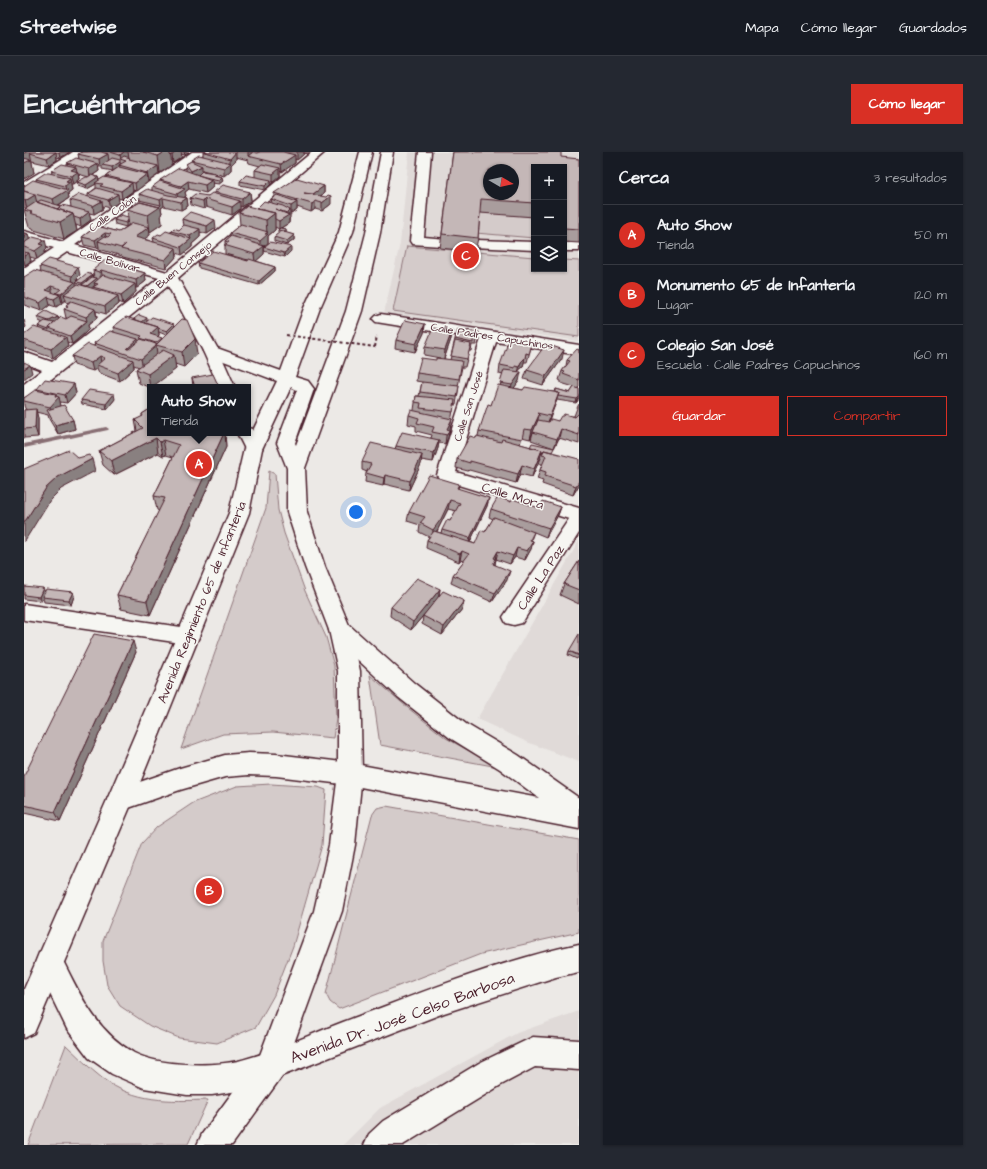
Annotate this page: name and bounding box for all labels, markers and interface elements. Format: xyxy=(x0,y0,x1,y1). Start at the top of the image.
text: Streetwise xyxy=(20,14,117,41)
text: Mapa xyxy=(745,18,779,38)
text: Cómo llegar xyxy=(801,18,877,38)
text: Guardados xyxy=(899,18,967,38)
button: Cómo llegar xyxy=(851,84,963,124)
text: Encuéntranos xyxy=(24,85,200,124)
north arrow xyxy=(483,164,519,200)
map controls xyxy=(531,164,567,272)
button: + xyxy=(531,164,567,200)
text: Cerca xyxy=(619,166,669,190)
text: 3 resultados xyxy=(873,169,947,187)
street label: Calle Colón xyxy=(86,191,139,235)
button: − xyxy=(531,200,567,236)
text: Auto Show xyxy=(657,215,732,236)
text: A xyxy=(628,226,636,244)
text: 50 m xyxy=(914,226,947,244)
button: layers xyxy=(531,236,567,272)
text: Tienda xyxy=(657,236,694,254)
street label: Calle Buen Consejo xyxy=(131,237,216,309)
pin: C xyxy=(453,241,479,271)
street label: Calle Bolívar xyxy=(78,245,142,276)
text: Monumento 65 de Infantería xyxy=(657,275,855,296)
text: B xyxy=(627,286,637,304)
text: 120 m xyxy=(914,286,947,304)
text: Lugar xyxy=(657,296,693,314)
street label: Calle Padres Capuchinos xyxy=(430,319,555,354)
text: Colegio San José xyxy=(657,335,774,356)
text: C xyxy=(627,346,637,364)
text: 160 m xyxy=(914,346,947,364)
text: Escuela · Calle Padres Capuchinos xyxy=(657,356,860,374)
street label: Calle San José xyxy=(450,369,487,443)
popup xyxy=(147,384,251,436)
text: Auto Show xyxy=(161,391,237,412)
button: Guardar xyxy=(619,396,779,436)
button: Compartir xyxy=(787,396,947,436)
text: Tienda xyxy=(161,412,198,430)
pin: A xyxy=(186,449,212,479)
street label: Calle Mora xyxy=(479,478,546,514)
street label: Avenida Regimiento 65 de Infantería xyxy=(153,498,252,706)
your location xyxy=(346,502,366,522)
street label: Calle La Paz xyxy=(513,541,569,614)
pin: B xyxy=(196,876,222,906)
street label: Avenida Dr. José Celso Barbosa xyxy=(287,967,518,1069)

